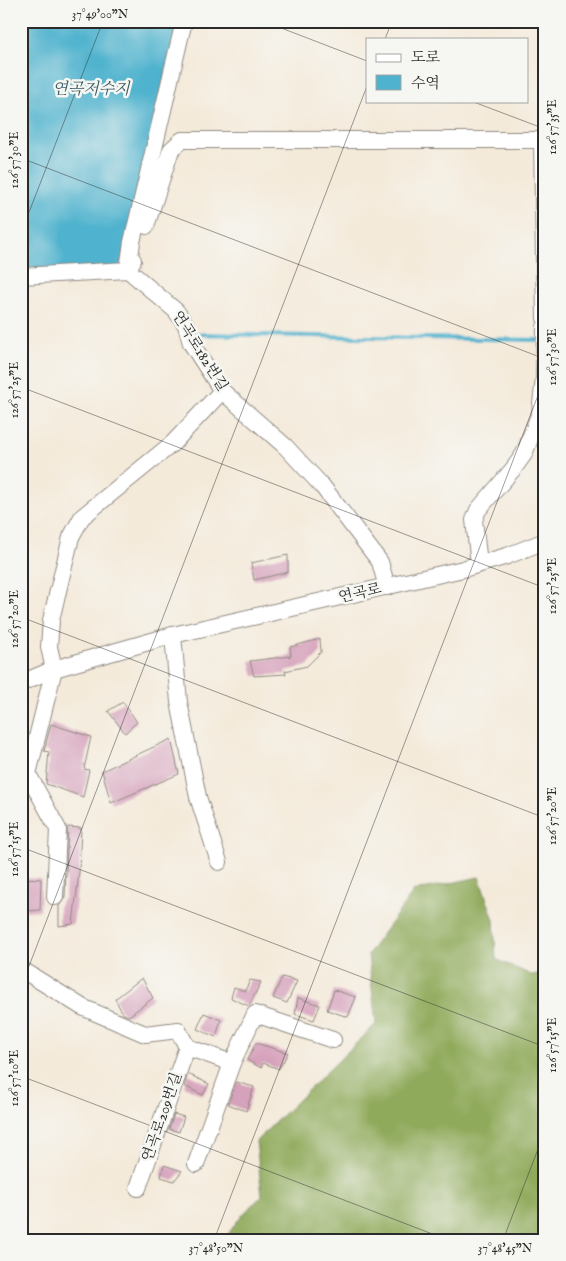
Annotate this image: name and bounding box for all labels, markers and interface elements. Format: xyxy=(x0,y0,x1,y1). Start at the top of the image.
text: 37°49'00"N xyxy=(72,7,129,22)
legend xyxy=(366,38,528,102)
text: 도로 xyxy=(411,48,440,67)
text: 수역 xyxy=(411,74,440,93)
water label: 연곡저수지 xyxy=(52,80,131,100)
text: 126°57'35"E xyxy=(545,99,560,155)
text: 126°57'30"E xyxy=(7,132,22,188)
street label: 연곡로182번길 xyxy=(168,307,232,395)
text: 126°57'30"E xyxy=(545,329,560,385)
text: 126°57'25"E xyxy=(7,362,22,418)
text: 126°57'25"E xyxy=(545,558,560,614)
street label: 연곡로 xyxy=(337,579,384,607)
text: 126°57'20"E xyxy=(7,590,22,648)
text: 126°57'20"E xyxy=(545,787,560,845)
text: 126°57'15"E xyxy=(7,821,22,877)
text: 126°57'15"E xyxy=(545,1017,560,1073)
text: 126°57'10"E xyxy=(7,1050,22,1106)
street label: 연곡로209번길 xyxy=(138,1070,186,1164)
text: 37°48'50"N xyxy=(189,1241,244,1256)
text: 37°48'45"N xyxy=(478,1241,533,1256)

